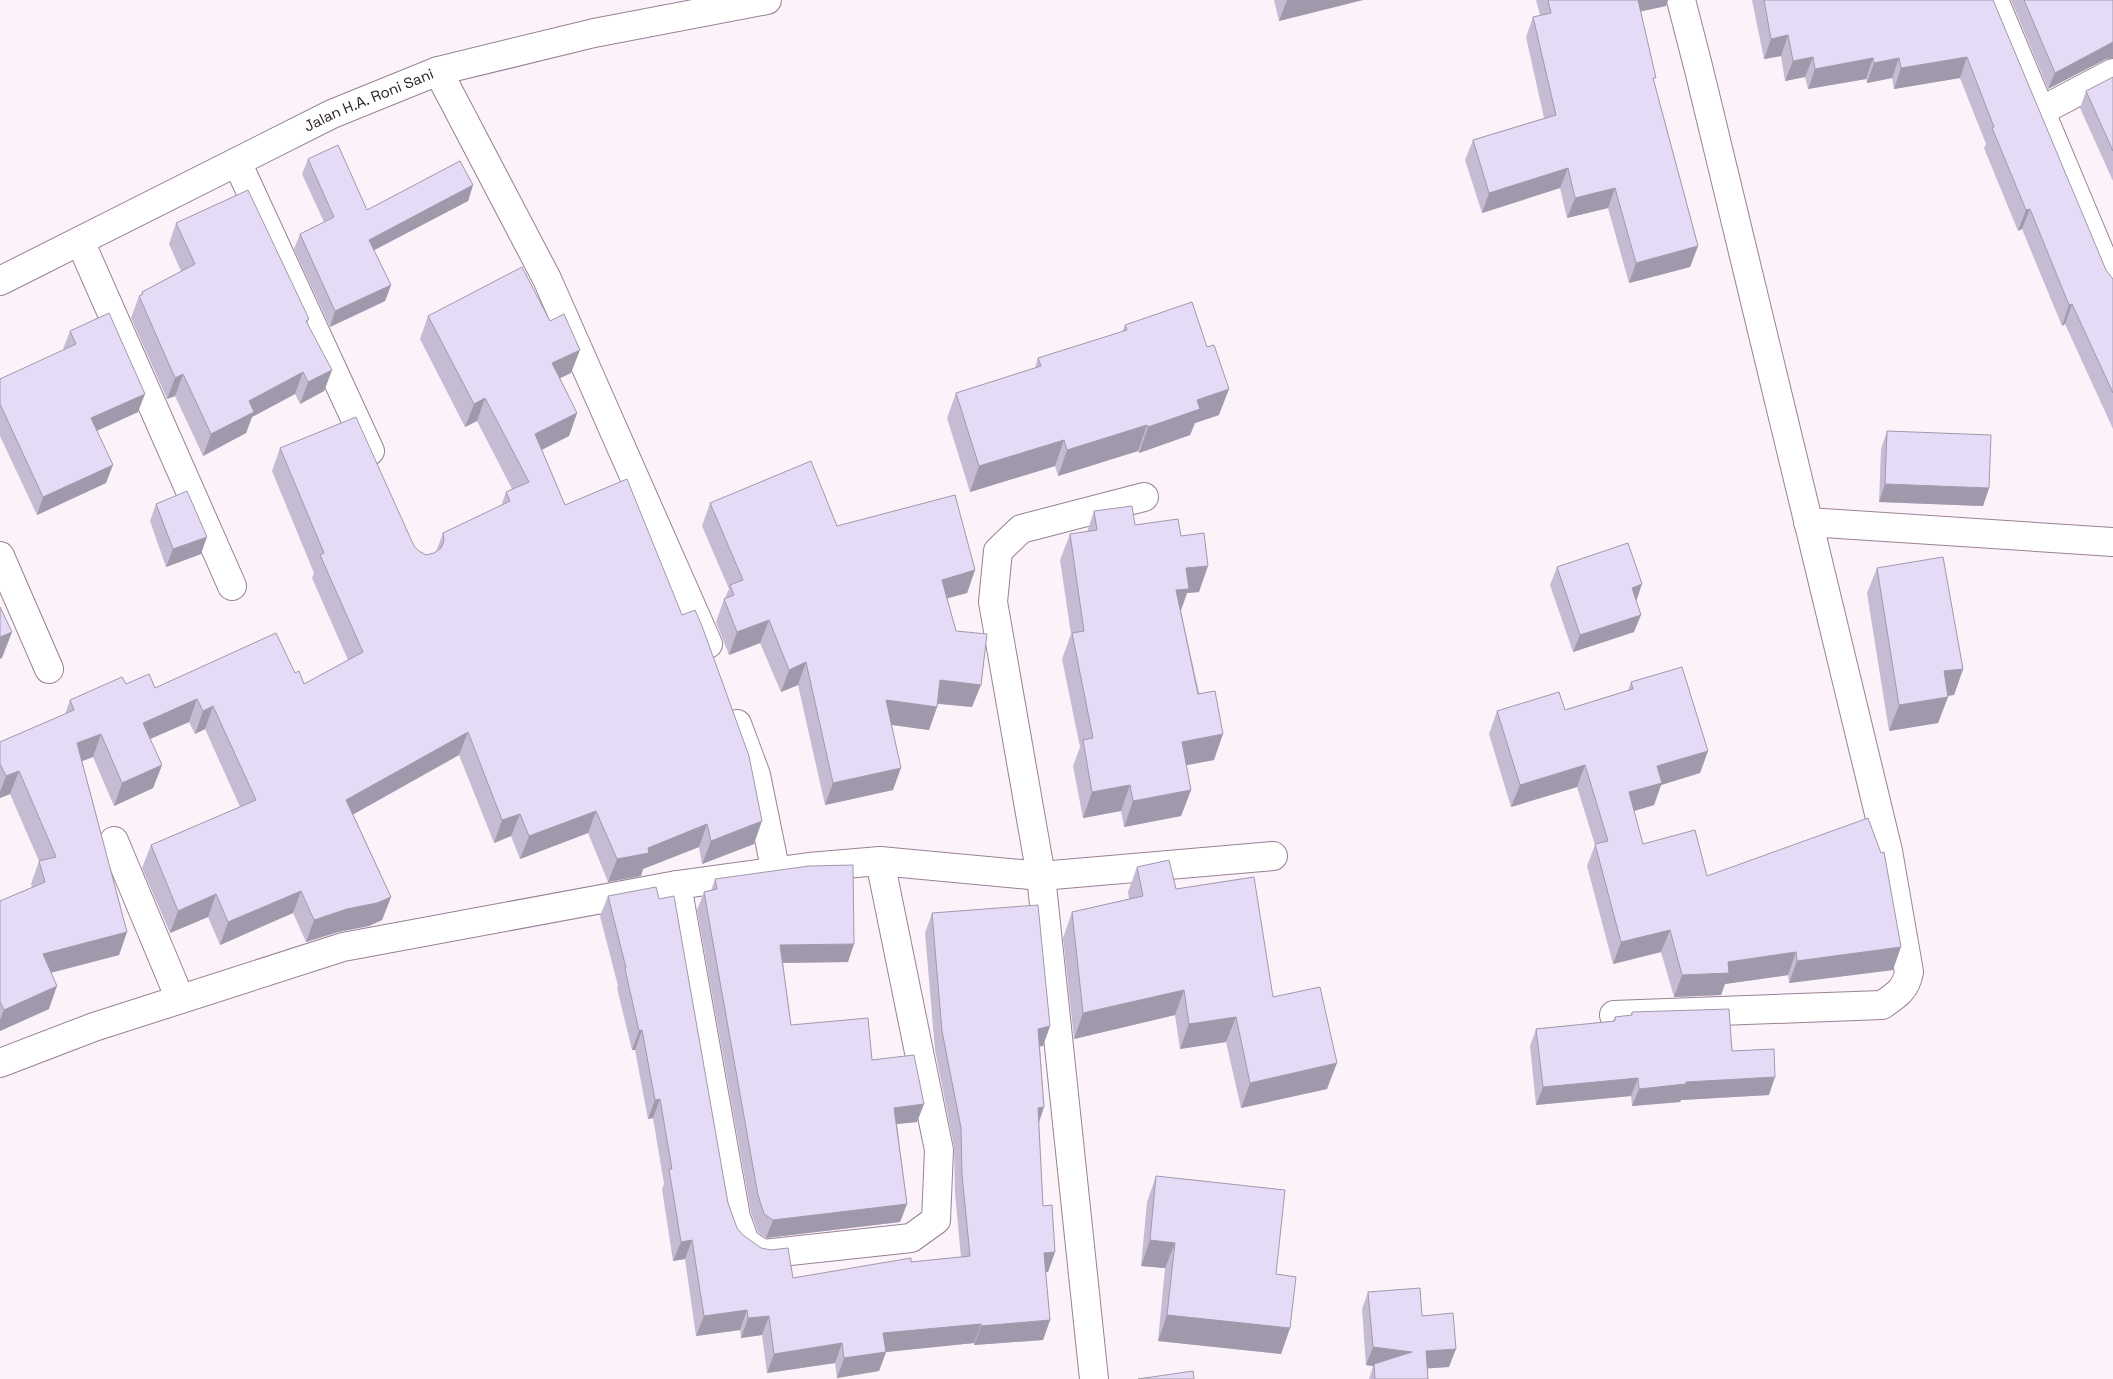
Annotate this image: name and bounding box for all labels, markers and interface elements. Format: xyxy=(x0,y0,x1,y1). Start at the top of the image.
street label: Jalan H.A. Roni Sani xyxy=(301,64,436,136)

